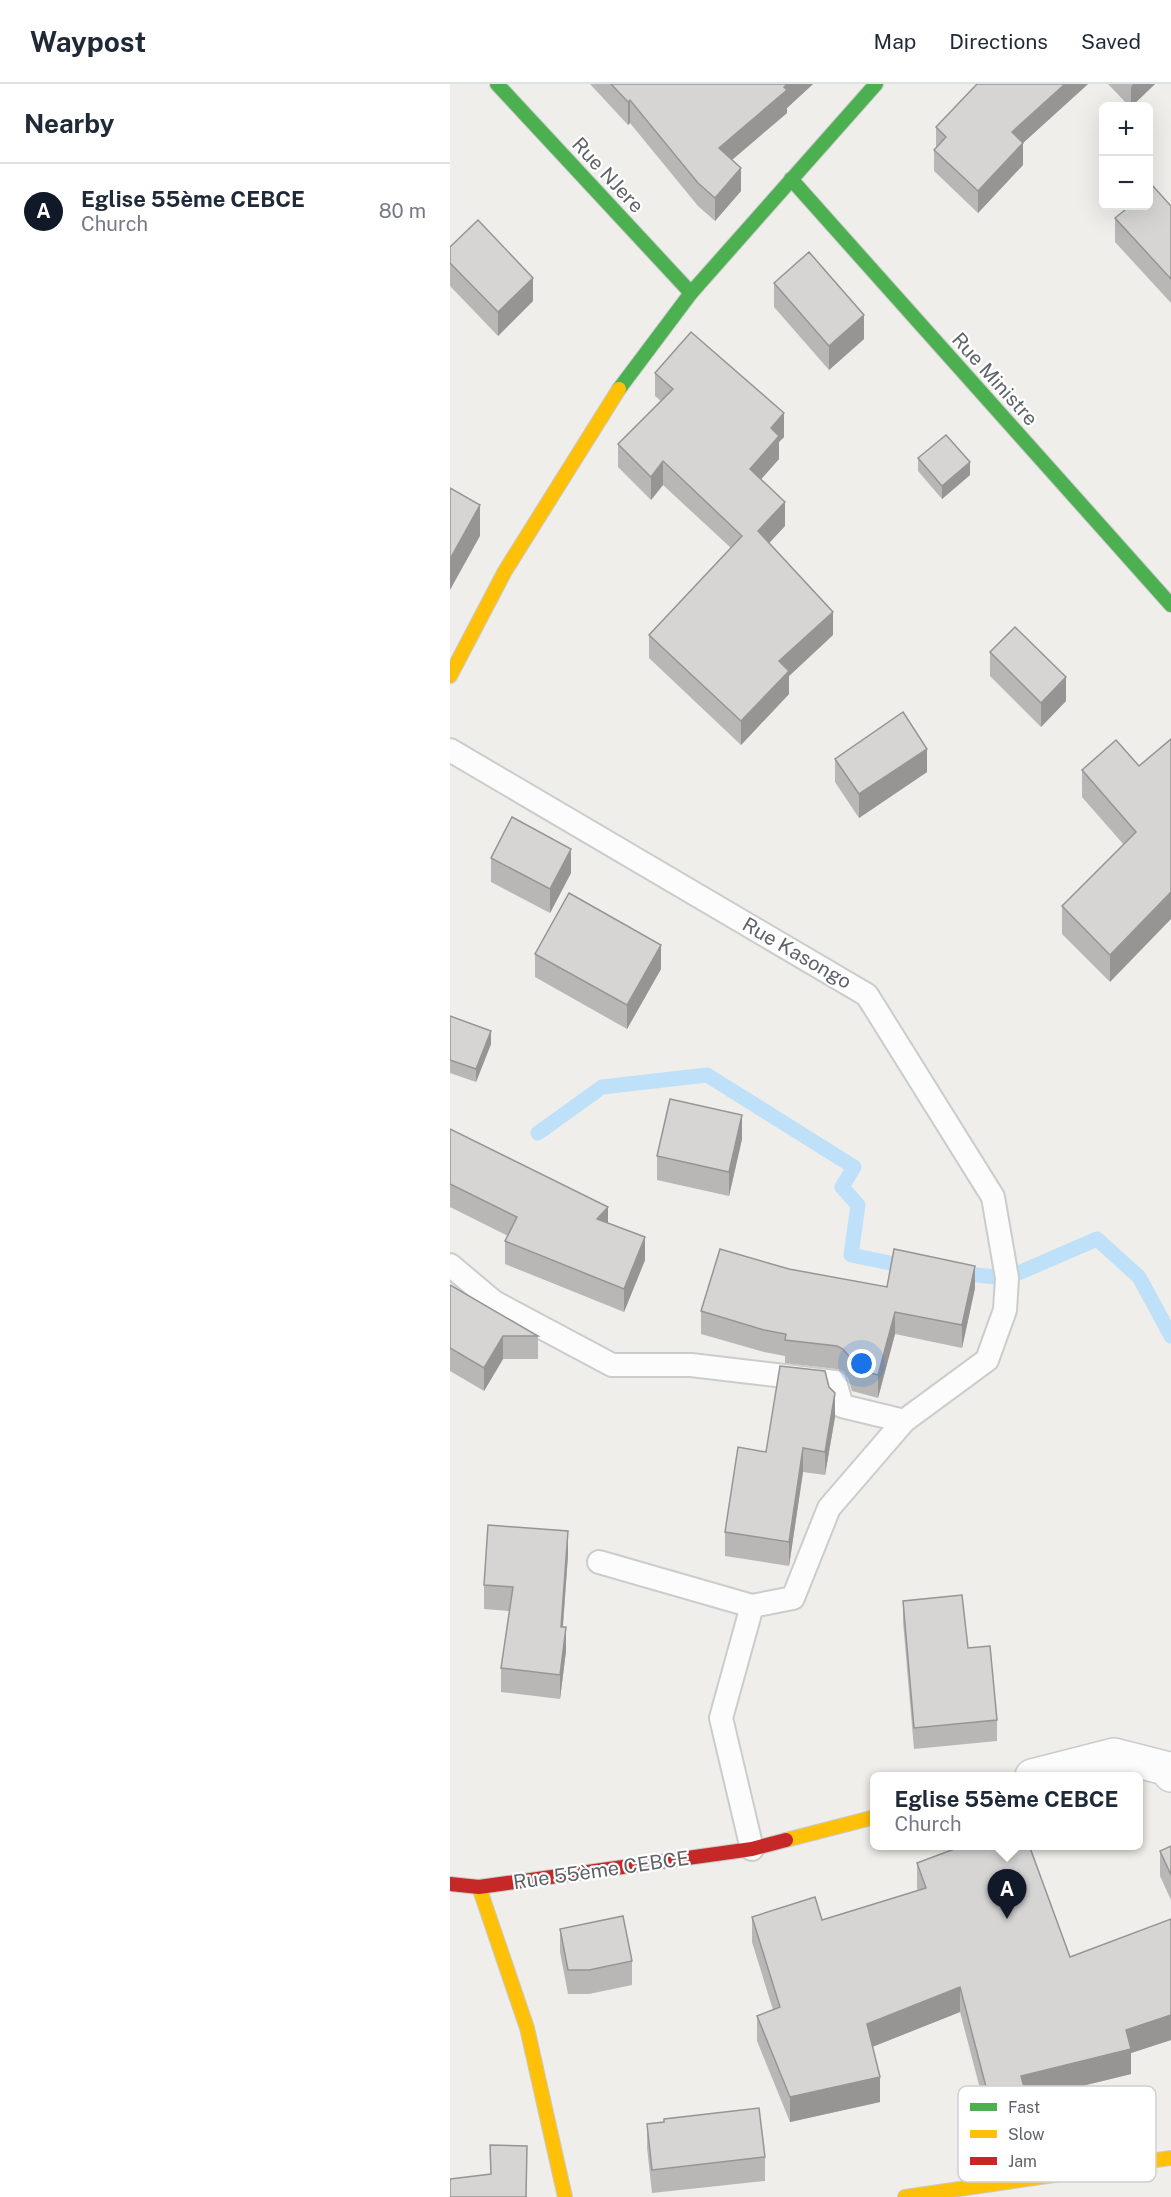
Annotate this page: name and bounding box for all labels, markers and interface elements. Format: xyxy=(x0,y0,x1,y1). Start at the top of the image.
text: Waypost xyxy=(30,25,146,58)
text: Map xyxy=(874,29,916,54)
text: Directions xyxy=(949,29,1048,54)
text: Saved xyxy=(1081,29,1141,54)
map controls xyxy=(1099,102,1153,210)
button: + xyxy=(1099,102,1153,156)
text: Nearby xyxy=(24,108,114,139)
street label: Rue NJere xyxy=(567,132,649,218)
button: − xyxy=(1099,156,1153,210)
text: Eglise 55ème CEBCE xyxy=(81,186,305,212)
text: A xyxy=(36,199,51,223)
text: 80 m xyxy=(379,199,426,223)
text: Church xyxy=(81,212,148,236)
street label: Rue Ministre xyxy=(947,328,1043,430)
street label: Rue Kasongo xyxy=(738,912,856,994)
your location xyxy=(847,1349,876,1378)
popup xyxy=(870,1772,1143,1850)
text: Eglise 55ème CEBCE xyxy=(895,1786,1118,1812)
text: Church xyxy=(895,1812,961,1836)
street label: Rue 55ème CEBCE xyxy=(512,1846,690,1894)
pin: A xyxy=(988,1870,1026,1919)
legend xyxy=(958,2086,1156,2182)
text: Fast xyxy=(1008,2098,1040,2117)
text: Slow xyxy=(1008,2125,1045,2144)
text: Jam xyxy=(1008,2152,1037,2171)

